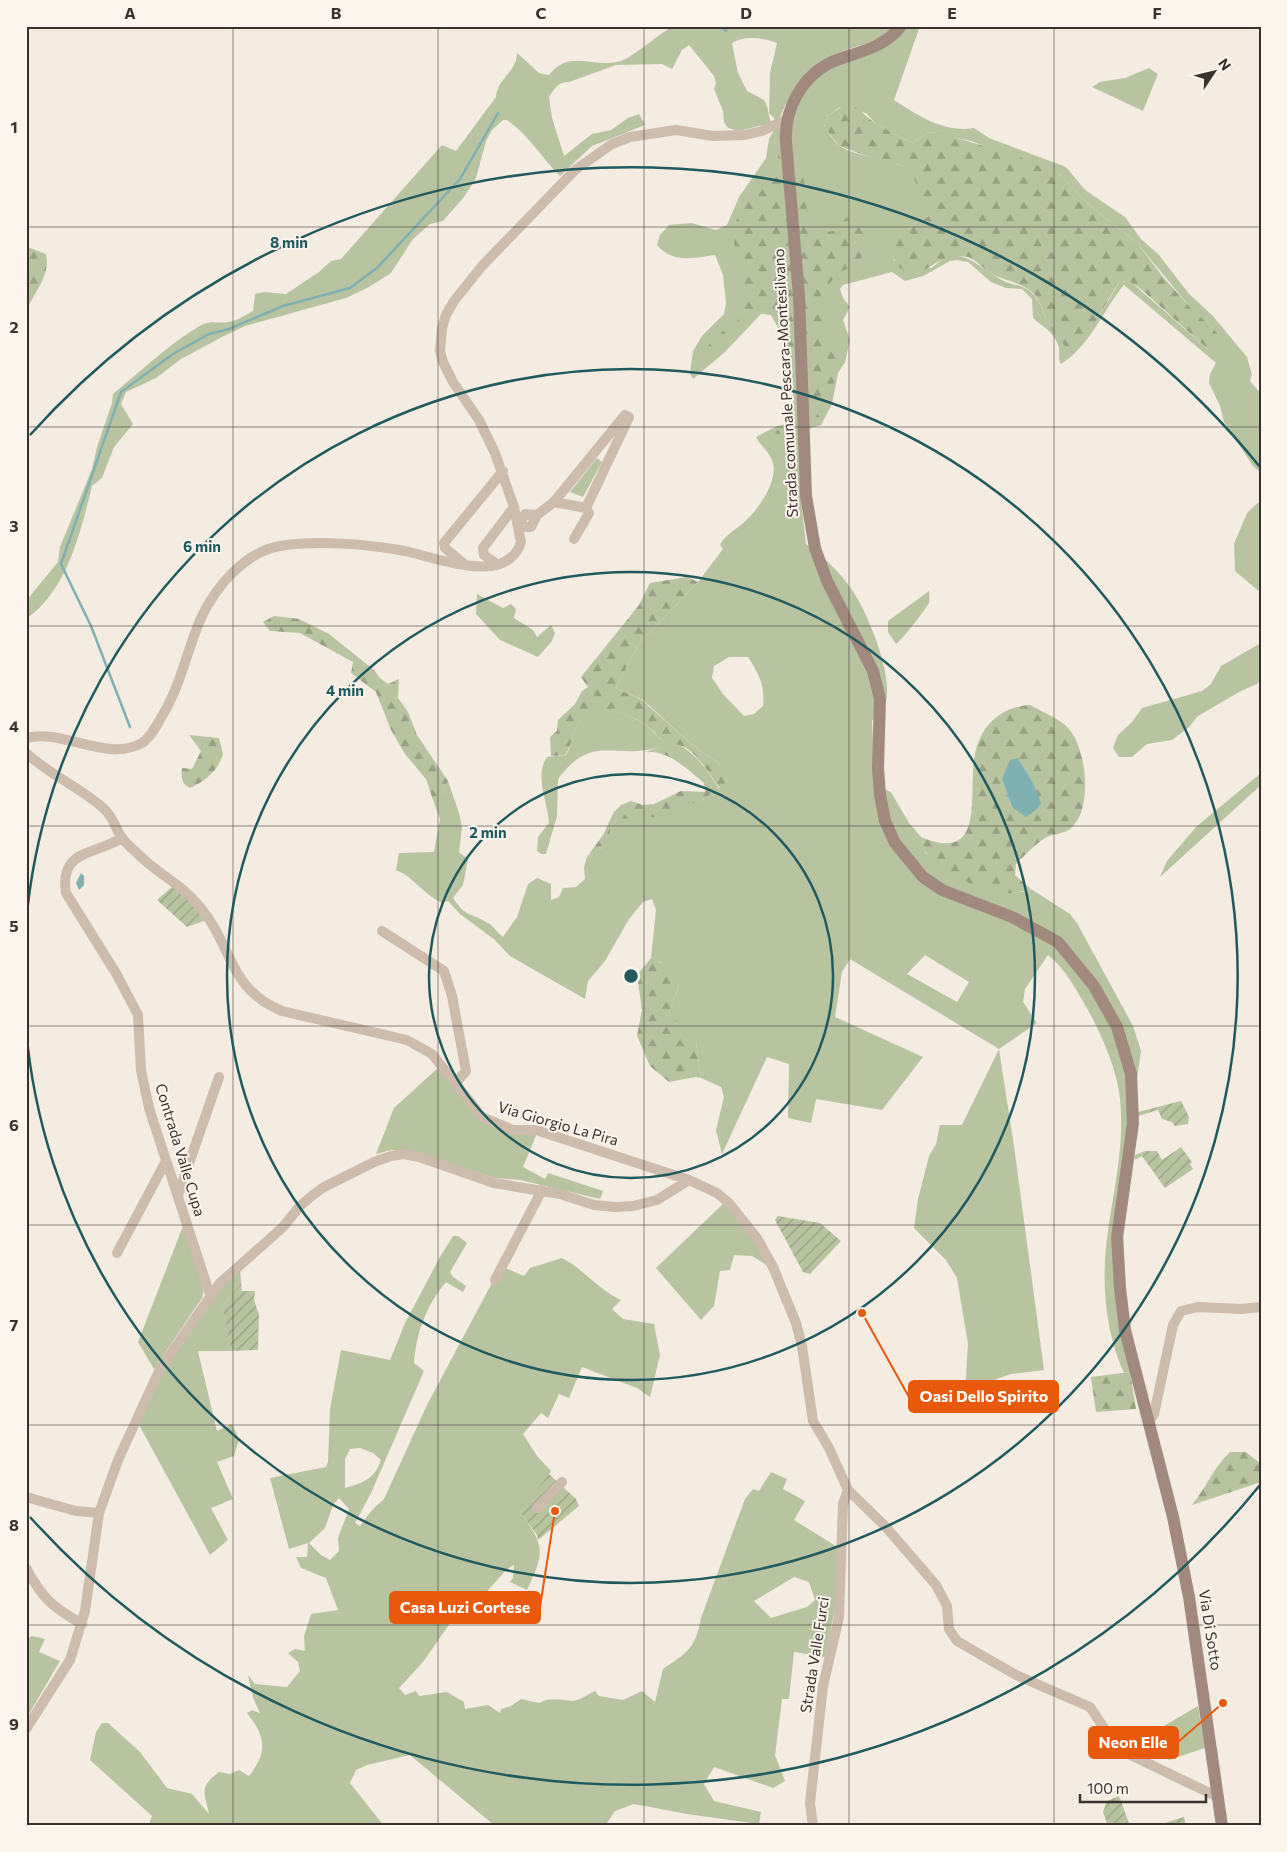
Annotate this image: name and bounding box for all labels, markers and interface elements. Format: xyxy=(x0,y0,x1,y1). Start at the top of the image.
text: A xyxy=(124,3,136,22)
text: B xyxy=(331,3,342,22)
text: C xyxy=(536,3,547,22)
text: D xyxy=(740,3,752,22)
text: E xyxy=(947,3,957,22)
text: F xyxy=(1152,3,1162,22)
north arrow xyxy=(1190,48,1240,98)
text: N xyxy=(1215,55,1235,73)
text: 1 xyxy=(10,117,18,136)
text: 8 min xyxy=(270,233,308,251)
street label: Strada comunale Pescara-Montesilvano xyxy=(769,248,801,518)
text: 2 xyxy=(9,317,19,336)
text: 3 xyxy=(9,516,19,535)
text: 6 min xyxy=(183,537,221,555)
text: 4 min xyxy=(326,681,364,699)
text: 4 xyxy=(9,716,19,735)
text: 2 min xyxy=(469,823,507,841)
text: 5 xyxy=(9,916,19,935)
centre of rings xyxy=(622,967,640,985)
street label: Contrada Valle Cupa xyxy=(152,1081,210,1218)
street label: Via Giorgio La Pira xyxy=(496,1097,621,1149)
text: 6 xyxy=(9,1115,19,1134)
text: 7 xyxy=(10,1315,19,1334)
callout: Oasi Dello Spirito xyxy=(909,1381,1058,1412)
text: Oasi Dello Spirito xyxy=(920,1386,1049,1405)
text: 8 xyxy=(9,1515,19,1534)
street label: Via Di Sotto xyxy=(1196,1588,1226,1672)
callout: Casa Luzi Cortese xyxy=(390,1592,540,1623)
street label: Strada Valle Furci xyxy=(796,1595,832,1714)
text: Casa Luzi Cortese xyxy=(400,1597,530,1616)
text: 9 xyxy=(9,1714,19,1733)
callout: Neon Elle xyxy=(1089,1727,1178,1758)
text: Neon Elle xyxy=(1099,1732,1167,1751)
scale bar xyxy=(1080,1772,1206,1804)
text: 100 m xyxy=(1087,1779,1129,1797)

